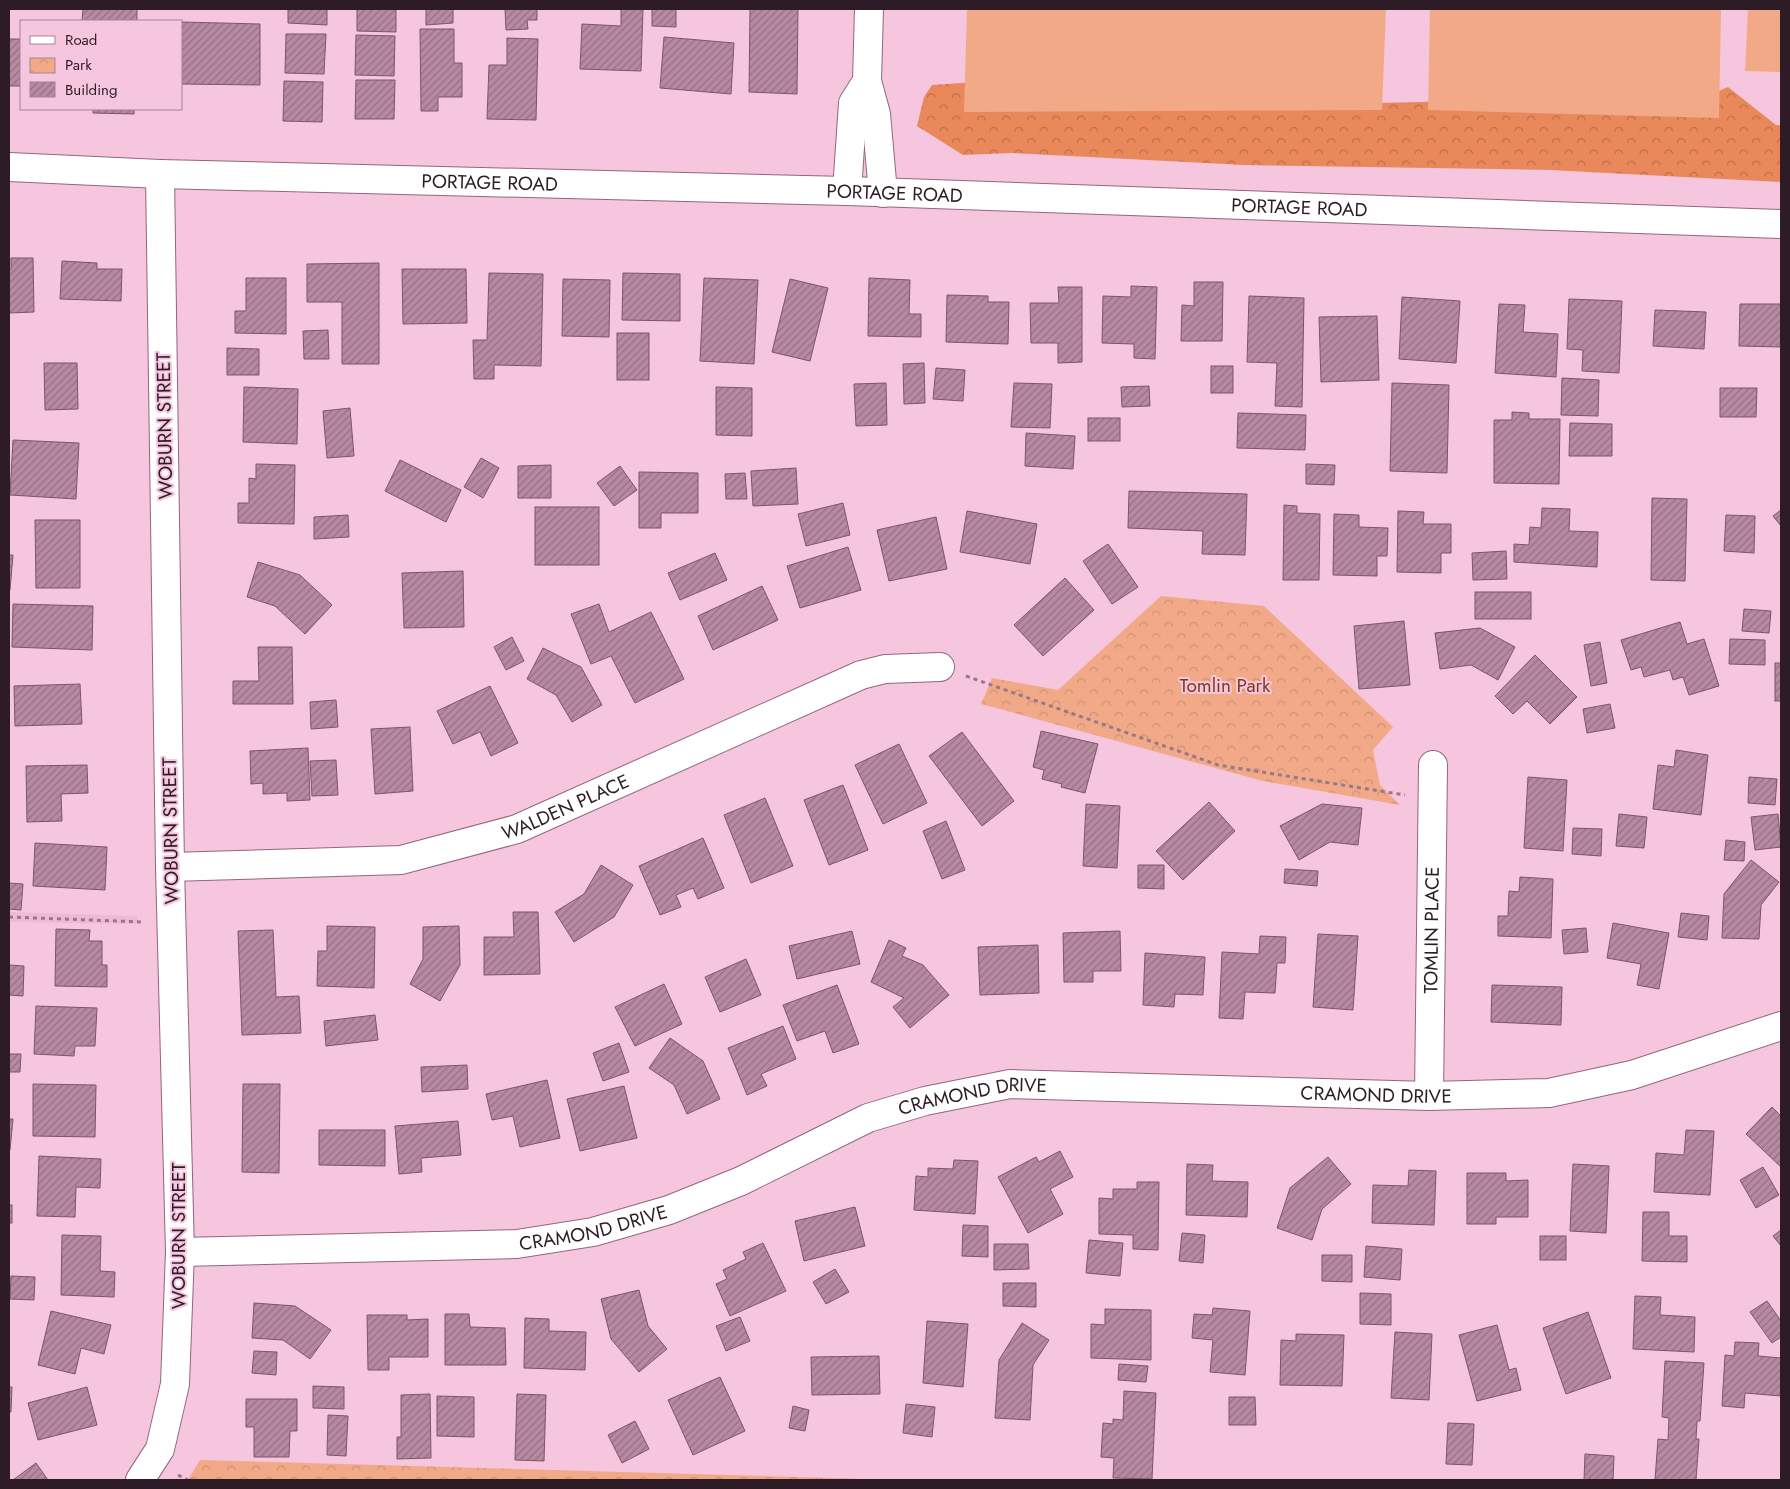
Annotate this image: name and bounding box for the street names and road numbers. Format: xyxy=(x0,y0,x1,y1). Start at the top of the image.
street label: PORTAGE ROAD xyxy=(421,167,558,198)
street label: PORTAGE ROAD xyxy=(826,177,963,209)
street label: PORTAGE ROAD xyxy=(1231,192,1368,223)
street label: WOBURN STREET xyxy=(150,352,179,500)
street label: WOBURN STREET xyxy=(156,757,185,905)
street label: WALDEN PLACE xyxy=(499,768,633,847)
street label: TOMLIN PLACE xyxy=(1417,866,1446,994)
street label: CRAMOND DRIVE xyxy=(895,1071,1047,1122)
street label: CRAMOND DRIVE xyxy=(1300,1079,1452,1110)
street label: WOBURN STREET xyxy=(165,1162,192,1309)
street label: CRAMOND DRIVE xyxy=(517,1198,670,1257)

